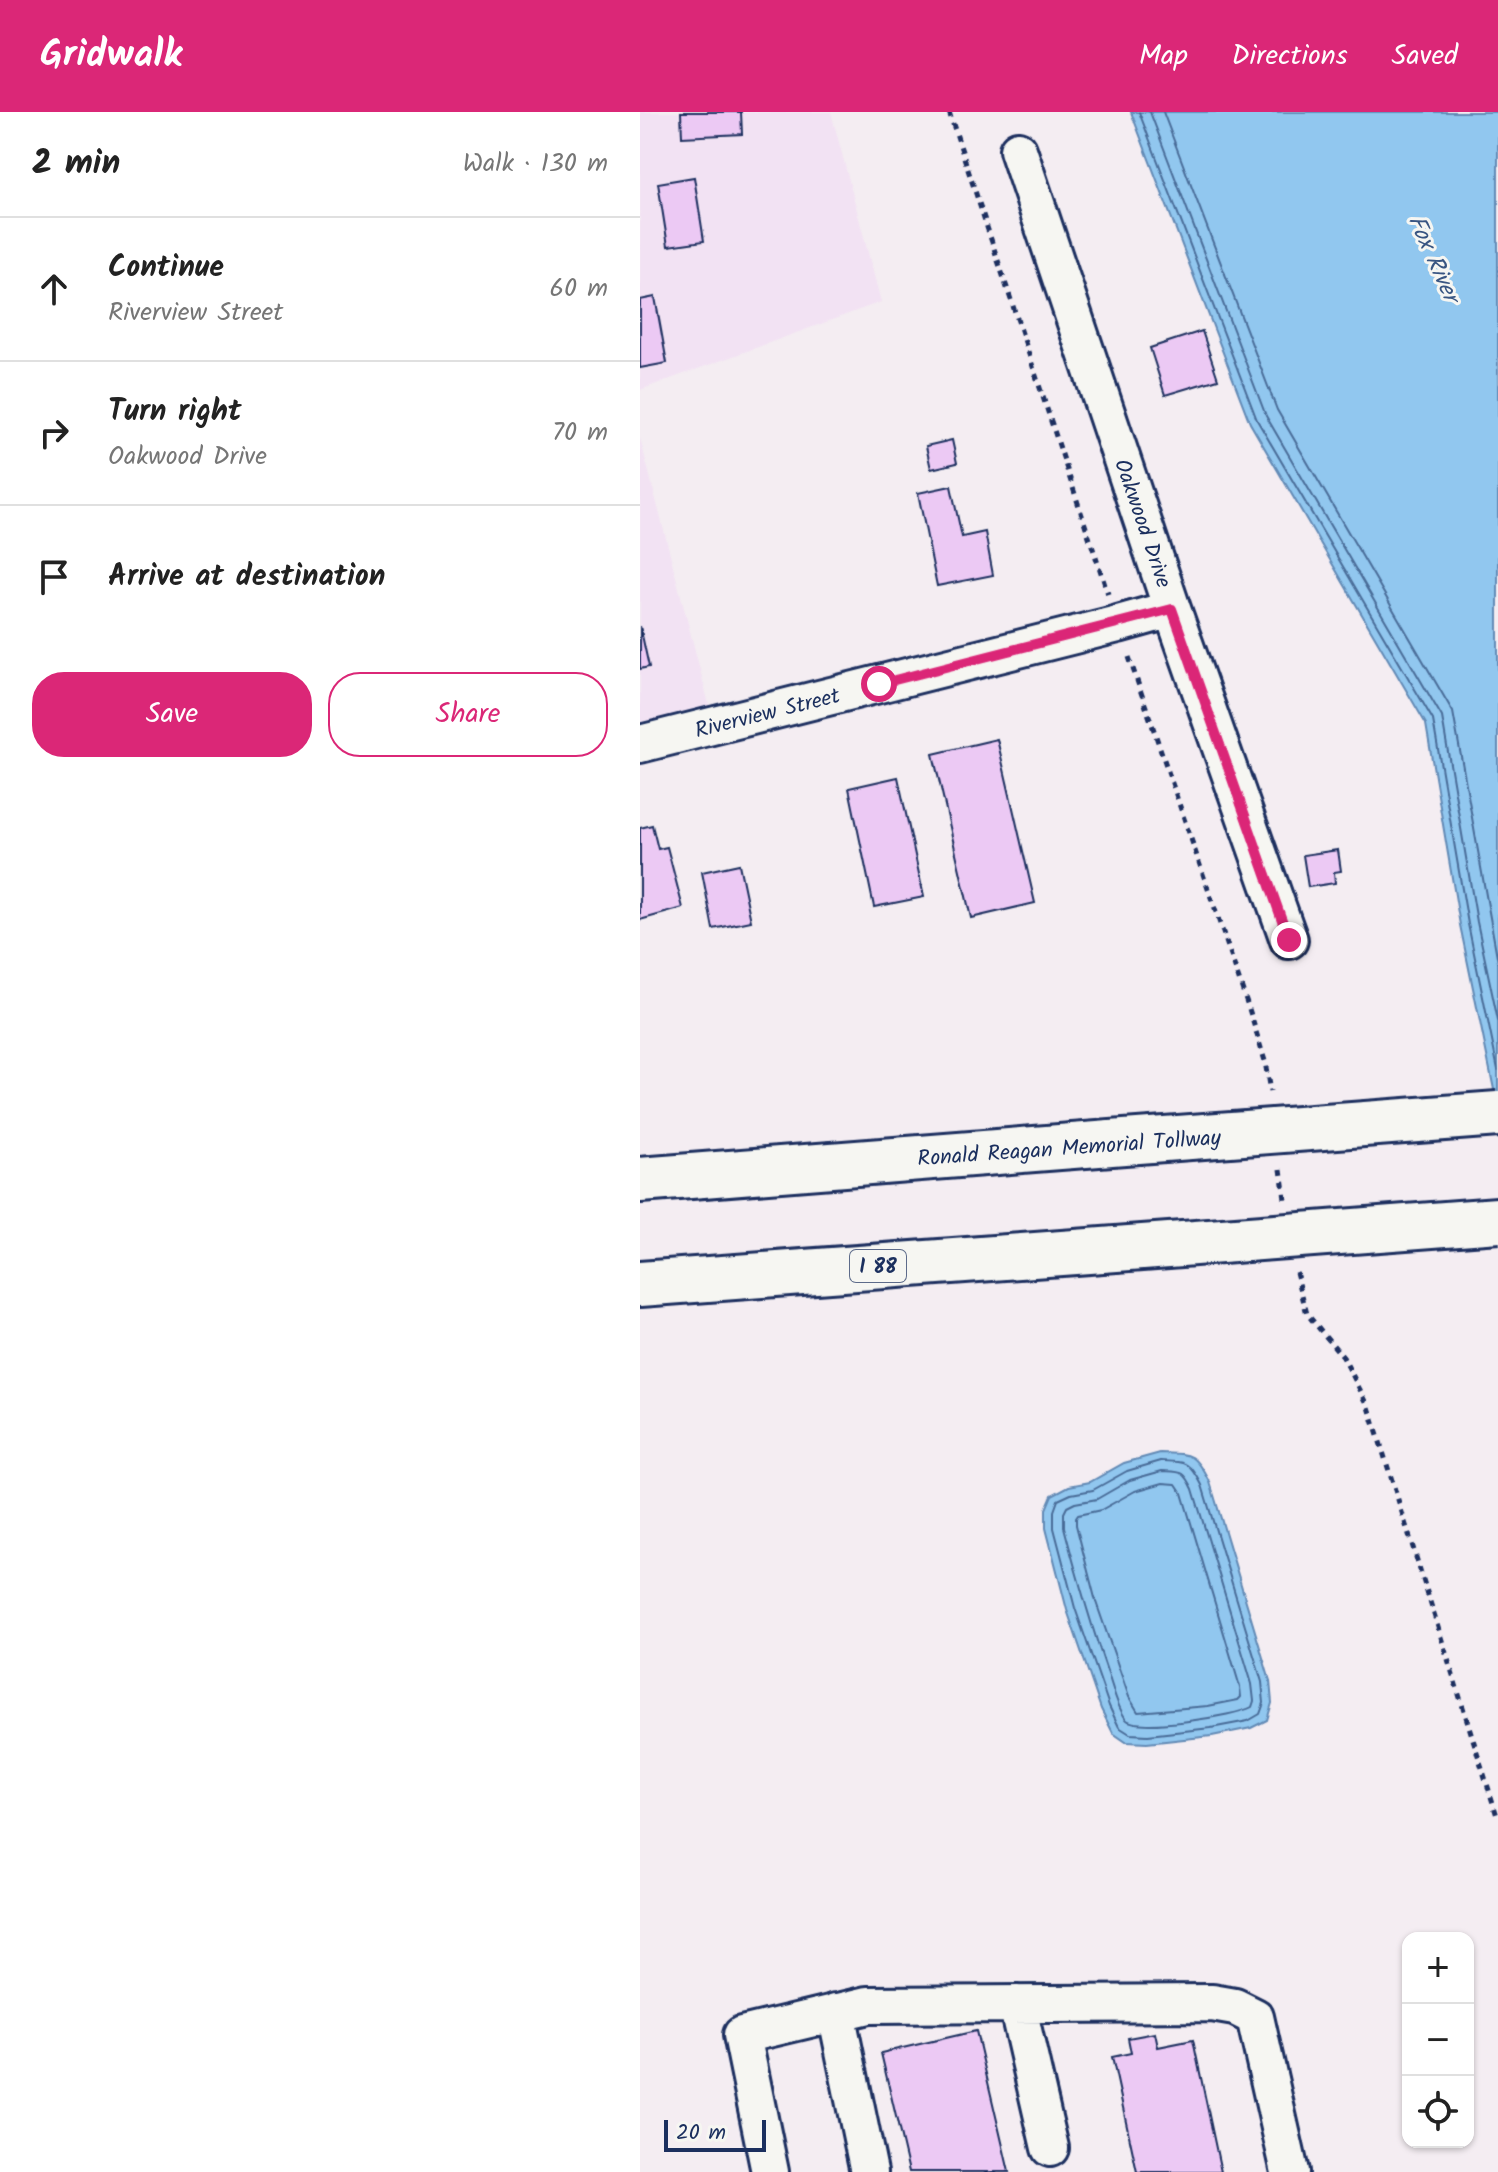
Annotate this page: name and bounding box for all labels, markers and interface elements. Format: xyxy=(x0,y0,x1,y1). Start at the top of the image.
text: Gridwalk xyxy=(40,26,182,86)
text: Map xyxy=(1139,34,1188,79)
text: Directions xyxy=(1232,34,1348,79)
text: Saved xyxy=(1392,34,1458,79)
text: 2 min xyxy=(32,137,120,191)
text: Walk · 130 m xyxy=(463,143,608,185)
water label: Fox River xyxy=(1396,209,1471,313)
text: Continue xyxy=(108,244,224,292)
icon: ahead xyxy=(32,267,76,311)
text: 60 m xyxy=(549,268,608,310)
text: Riverview Street xyxy=(108,292,283,334)
text: Turn right xyxy=(108,388,241,436)
icon: right xyxy=(32,411,76,455)
text: 70 m xyxy=(552,412,608,454)
text: Oakwood Drive xyxy=(108,436,267,478)
street label: Oakwood Drive xyxy=(1103,455,1180,593)
text: Arrive at destination xyxy=(108,553,385,601)
icon: arrive xyxy=(32,555,76,599)
route start xyxy=(861,666,897,702)
button: Save xyxy=(32,672,312,757)
button: Share xyxy=(328,672,608,757)
street label: Riverview Street xyxy=(691,679,844,749)
route end xyxy=(1271,922,1307,958)
street label: Ronald Reagan Memorial Tollway xyxy=(916,1121,1223,1178)
road number: I 88 xyxy=(850,1250,906,1282)
map controls xyxy=(1402,1932,1474,2148)
button: + xyxy=(1402,1932,1474,2004)
button: − xyxy=(1402,2004,1474,2076)
button: locate xyxy=(1402,2076,1474,2148)
scale bar xyxy=(664,2116,766,2152)
text: 20 m xyxy=(676,2116,726,2151)

